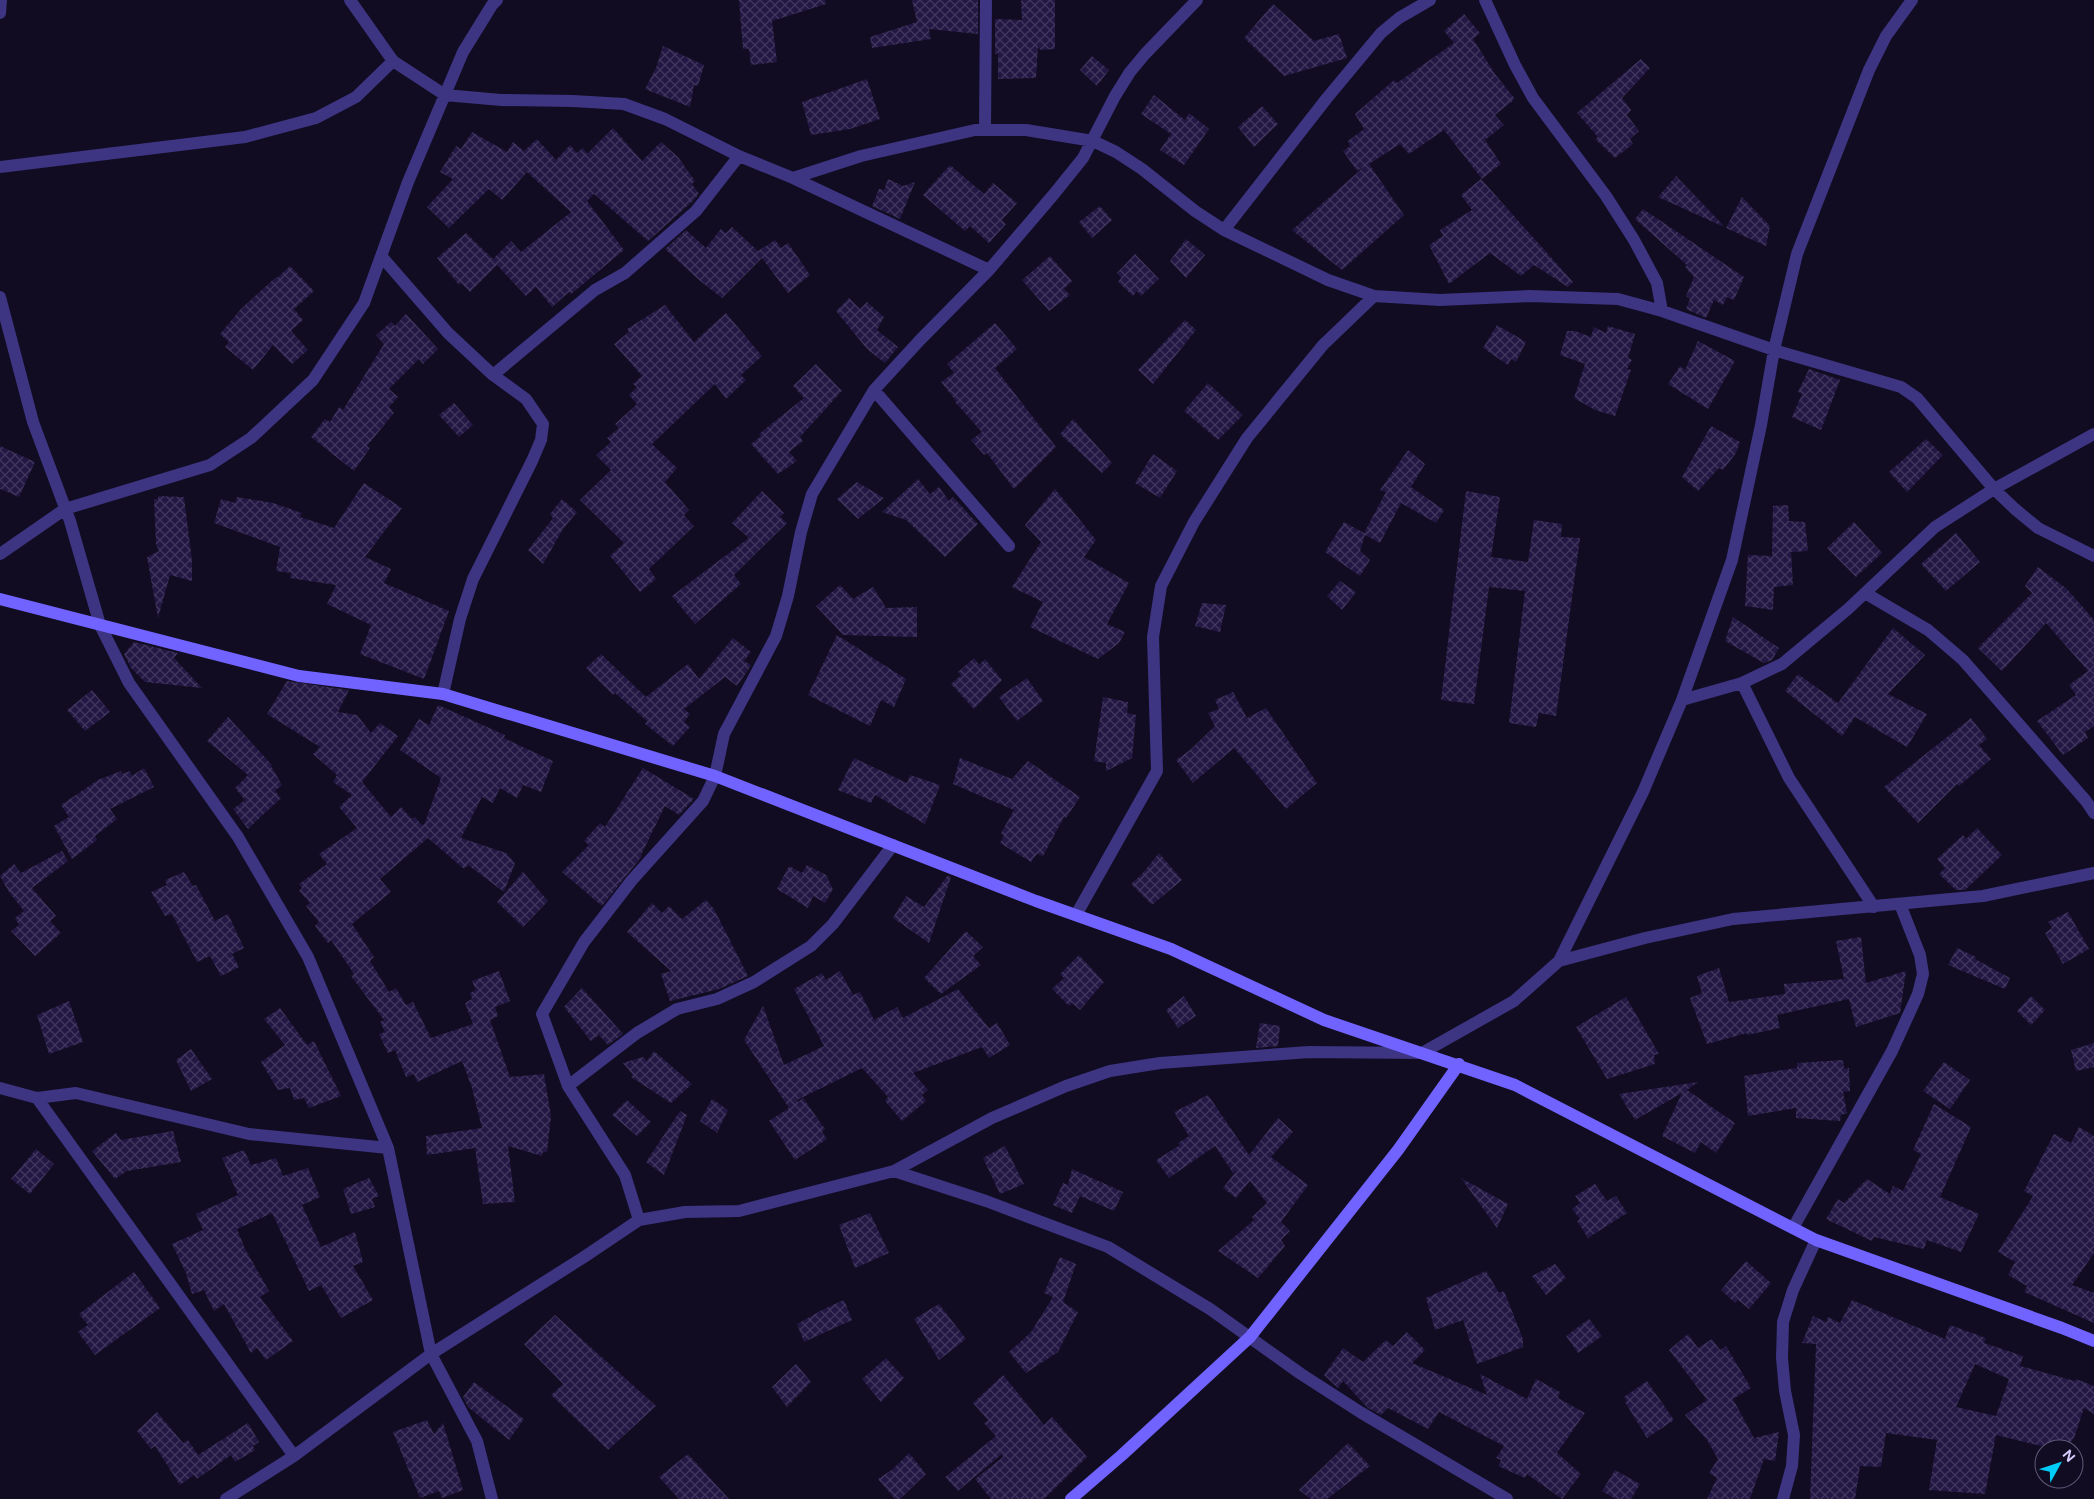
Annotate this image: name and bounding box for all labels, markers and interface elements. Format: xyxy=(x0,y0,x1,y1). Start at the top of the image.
north arrow xyxy=(2034,1439,2084,1489)
text: N xyxy=(2059,1446,2079,1466)

